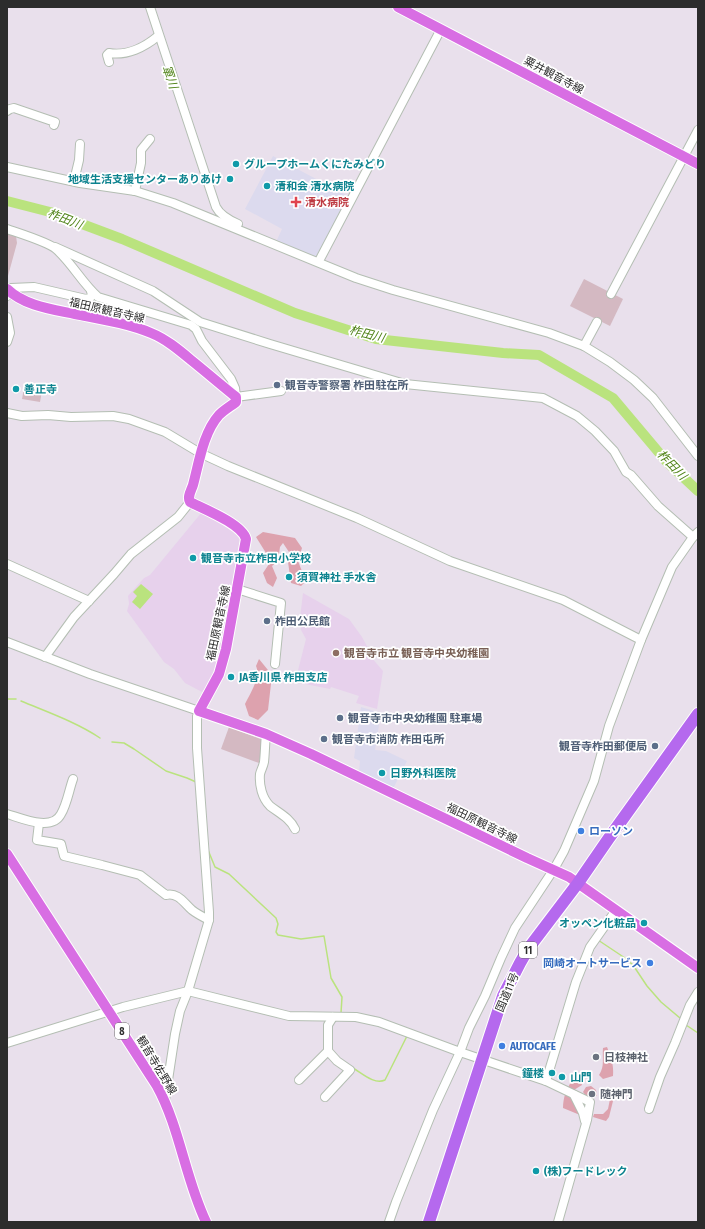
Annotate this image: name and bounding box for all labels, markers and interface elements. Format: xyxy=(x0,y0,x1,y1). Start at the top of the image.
street label: 粟井観音寺線 xyxy=(522,54,586,97)
water label: 軍川 xyxy=(159,63,181,93)
place label: グループホームくにたみどり xyxy=(244,158,386,171)
marker: グループホームくにたみどり xyxy=(231,159,241,169)
place label: 地域生活支援センターありあけ xyxy=(68,173,222,186)
marker: 地域生活支援センターありあけ xyxy=(225,174,235,184)
place label: 清和会 清水病院 xyxy=(275,180,354,193)
marker: 清和会 清水病院 xyxy=(262,181,272,191)
marker: 清水病院 xyxy=(290,196,302,208)
place label: 清水病院 xyxy=(305,196,349,209)
water label: 柞田川 xyxy=(46,206,86,233)
street label: 福田原観音寺線 xyxy=(68,295,146,325)
water label: 柞田川 xyxy=(348,323,388,346)
place label: 観音寺警察署 柞田駐在所 xyxy=(285,379,408,392)
marker: 観音寺警察署 柞田駐在所 xyxy=(272,380,282,390)
place label: 善正寺 xyxy=(24,383,57,396)
marker: 善正寺 xyxy=(11,384,21,394)
water label: 柞田川 xyxy=(654,447,691,484)
place label: 観音寺市立柞田小学校 xyxy=(201,552,311,565)
marker: 観音寺市立柞田小学校 xyxy=(188,553,198,563)
place label: 須賀神社 手水舎 xyxy=(297,571,377,584)
marker: 須賀神社 手水舎 xyxy=(284,572,294,582)
street label: 福田原観音寺線 xyxy=(204,584,233,662)
place label: 柞田公民館 xyxy=(275,615,330,628)
marker: 柞田公民館 xyxy=(262,616,272,626)
place label: 観音寺市立 観音寺中央幼稚園 xyxy=(344,647,489,660)
marker: 観音寺市立 観音寺中央幼稚園 xyxy=(331,648,341,658)
place label: JA香川県 柞田支店 xyxy=(238,671,327,684)
marker: JA香川県 柞田支店 xyxy=(226,672,236,682)
place label: 観音寺市中央幼稚園 駐車場 xyxy=(348,712,482,725)
marker: 観音寺市中央幼稚園 駐車場 xyxy=(335,713,345,723)
place label: 観音寺市消防 柞田屯所 xyxy=(332,733,444,746)
marker: 観音寺市消防 柞田屯所 xyxy=(319,734,329,744)
place label: 観音寺柞田郵便局 xyxy=(559,740,647,753)
marker: 観音寺柞田郵便局 xyxy=(650,741,660,751)
place label: 日野外科医院 xyxy=(390,767,456,780)
marker: 日野外科医院 xyxy=(377,768,387,778)
street label: 福田原観音寺線 xyxy=(444,801,519,846)
place label: ローソン xyxy=(589,825,633,838)
marker: ローソン xyxy=(576,826,586,836)
place label: オッペン化粧品 xyxy=(559,917,636,930)
marker: オッペン化粧品 xyxy=(639,918,649,928)
road number: 11 xyxy=(519,942,537,958)
place label: 岡崎オートサービス xyxy=(543,957,642,970)
marker: 岡崎オートサービス xyxy=(645,958,655,968)
street label: 国道11号 xyxy=(493,971,522,1014)
road number: 8 xyxy=(115,1023,129,1039)
street label: 観音寺佐野線 xyxy=(134,1034,179,1097)
place label: AUTOCAFE xyxy=(509,1040,556,1053)
marker: AUTOCAFE xyxy=(497,1041,507,1051)
place label: 日枝神社 xyxy=(604,1051,648,1064)
marker: 日枝神社 xyxy=(591,1052,601,1062)
place label: 鐘楼 xyxy=(522,1067,544,1080)
marker: 鐘楼 xyxy=(547,1068,557,1078)
place label: 山門 xyxy=(570,1071,592,1084)
marker: 山門 xyxy=(557,1072,567,1082)
place label: 随神門 xyxy=(600,1088,633,1101)
marker: 随神門 xyxy=(587,1089,597,1099)
place label: (株)フードレック xyxy=(544,1165,628,1178)
marker: (株)フードレック xyxy=(531,1166,541,1176)

